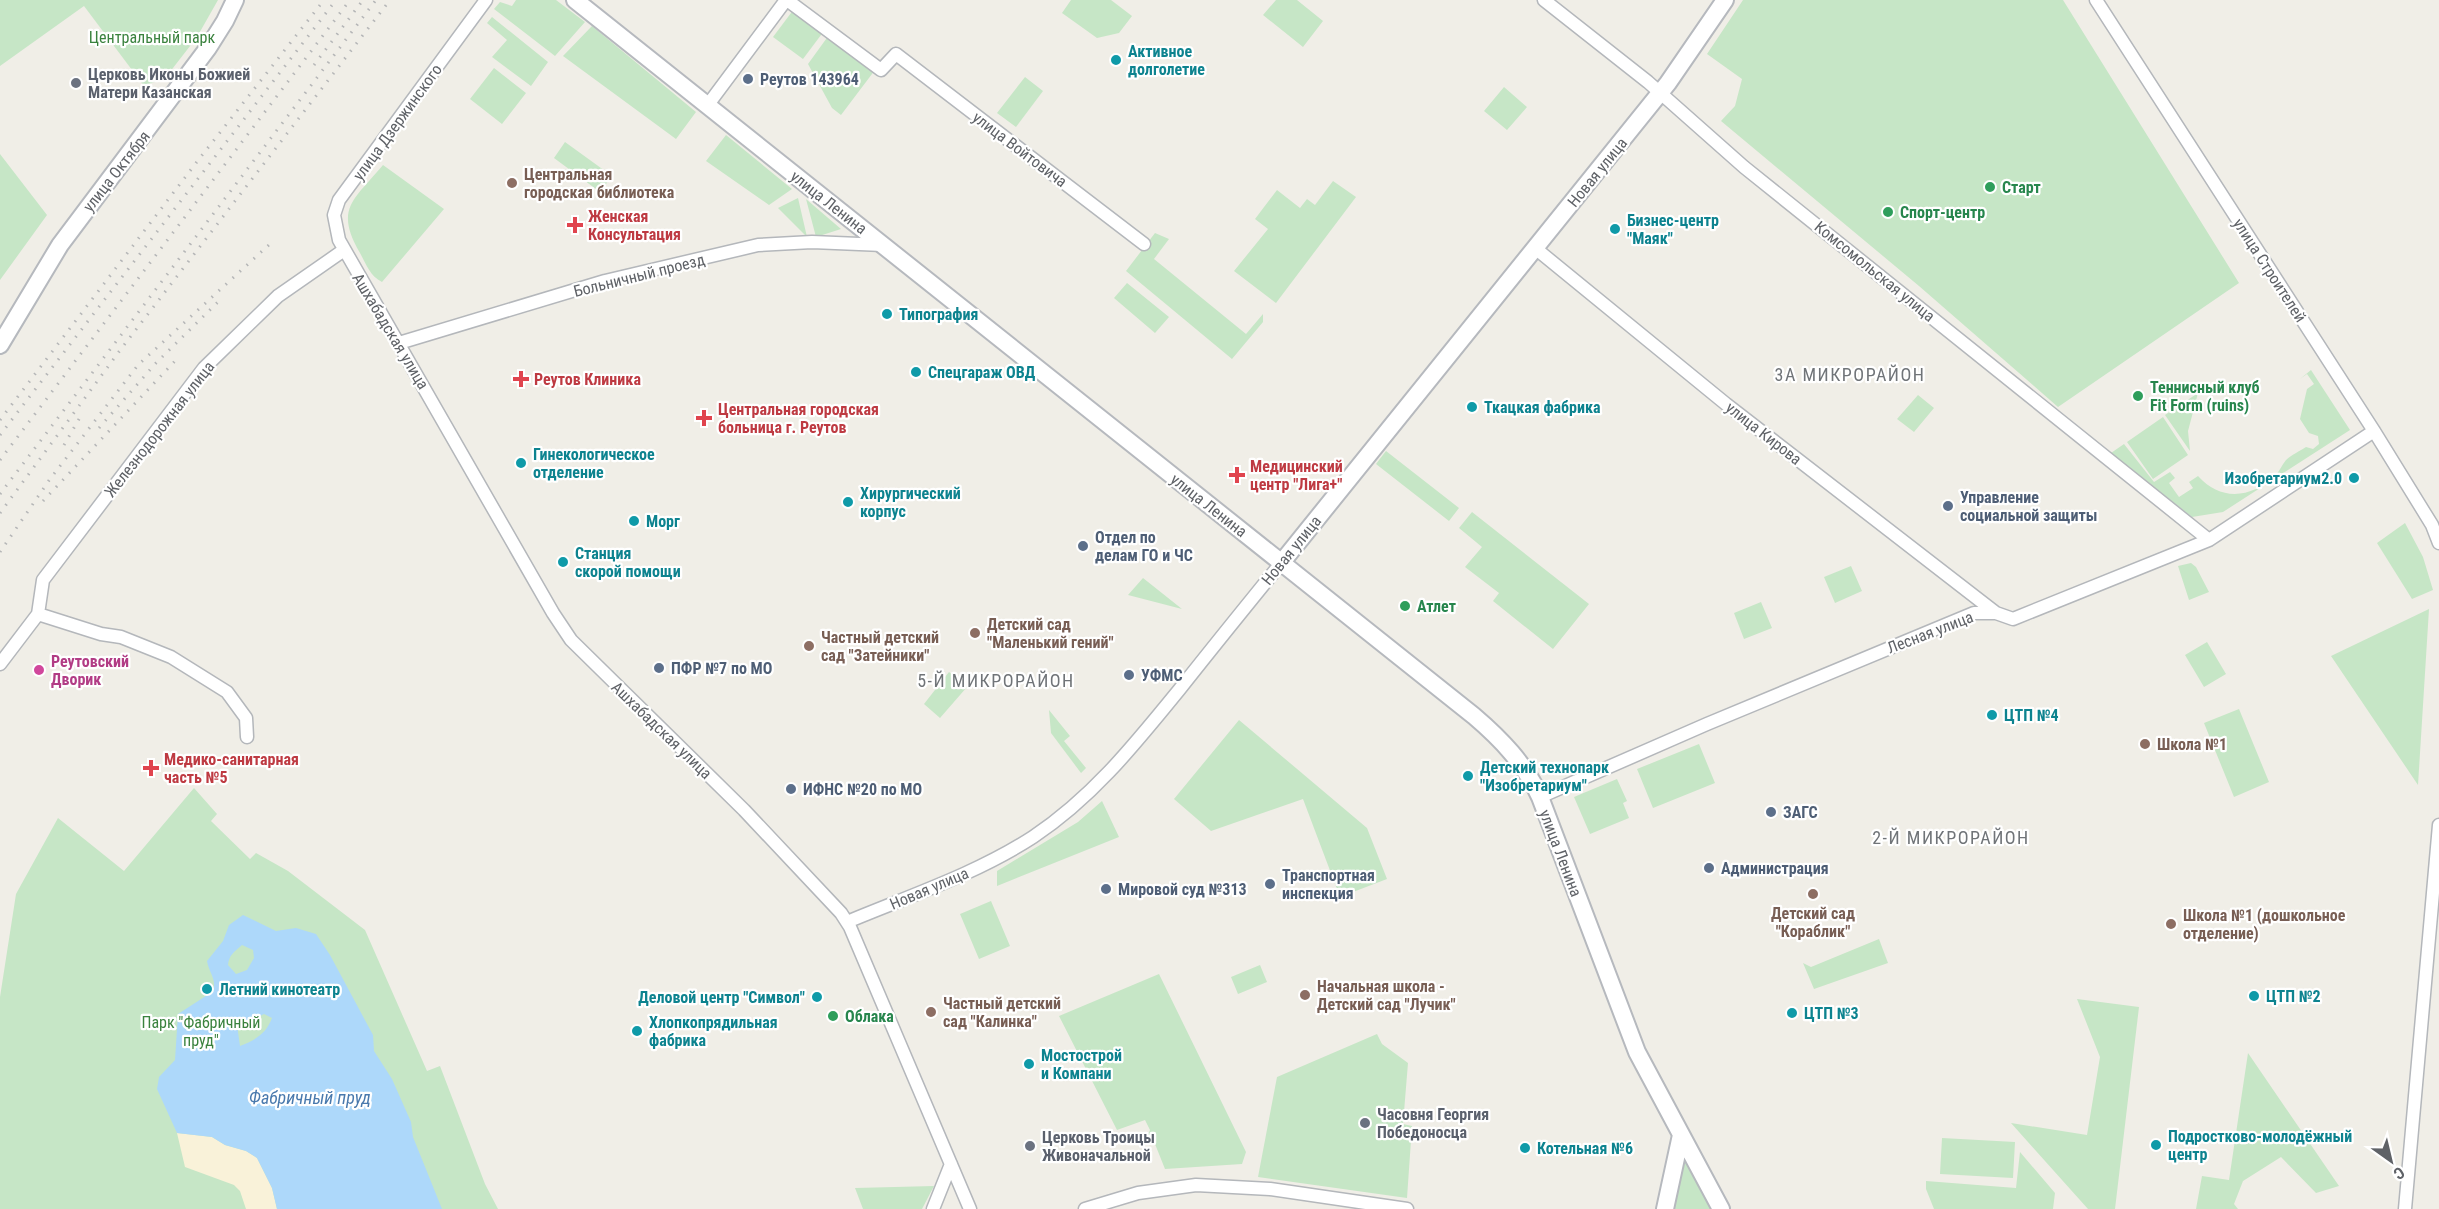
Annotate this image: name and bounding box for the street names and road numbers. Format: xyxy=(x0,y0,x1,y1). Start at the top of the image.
street label: улица Дзержинского xyxy=(349,60,446,184)
street label: улица Войтовича xyxy=(969,108,1071,191)
street label: улица Октября xyxy=(79,127,154,216)
street label: Новая улица xyxy=(1564,134,1631,211)
street label: улица Ленина xyxy=(787,167,871,238)
street label: улица Строителей xyxy=(2229,215,2310,326)
street label: Комсомольская улица xyxy=(1811,217,1939,326)
street label: Больничный проезд xyxy=(572,250,707,301)
street label: Ашхабадская улица xyxy=(348,270,433,393)
street label: Железнодорожная улица xyxy=(100,358,218,501)
street label: улица Кирова xyxy=(1722,398,1805,469)
street label: улица Ленина xyxy=(1167,470,1251,541)
street label: Новая улица xyxy=(1258,512,1325,589)
street label: Лесная улица xyxy=(1884,607,1976,658)
street label: Ашхабадская улица xyxy=(608,678,716,783)
street label: улица Ленина xyxy=(1535,807,1586,899)
street label: Новая улица xyxy=(887,863,971,914)

